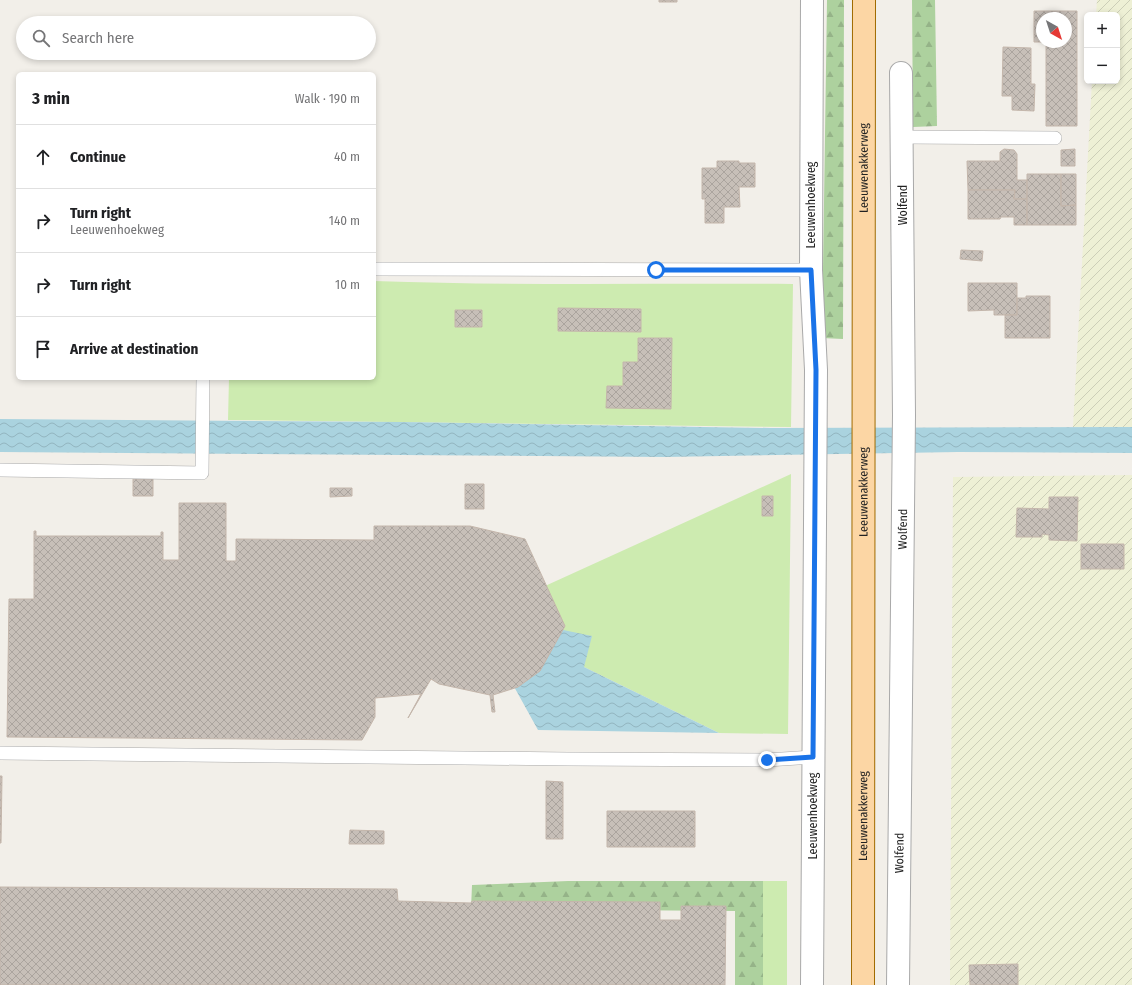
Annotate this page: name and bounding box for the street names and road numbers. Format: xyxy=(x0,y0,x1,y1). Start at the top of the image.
street label: Leeuwenakkerweg xyxy=(857,123,871,213)
street label: Leeuwenhoekweg xyxy=(804,161,818,248)
street label: Wolfend xyxy=(896,185,910,225)
street label: Leeuwenakkerweg xyxy=(856,447,871,537)
street label: Wolfend xyxy=(896,509,910,549)
street label: Leeuwenakkerweg xyxy=(856,771,870,861)
street label: Leeuwenhoekweg xyxy=(806,772,820,859)
street label: Wolfend xyxy=(892,833,907,873)

